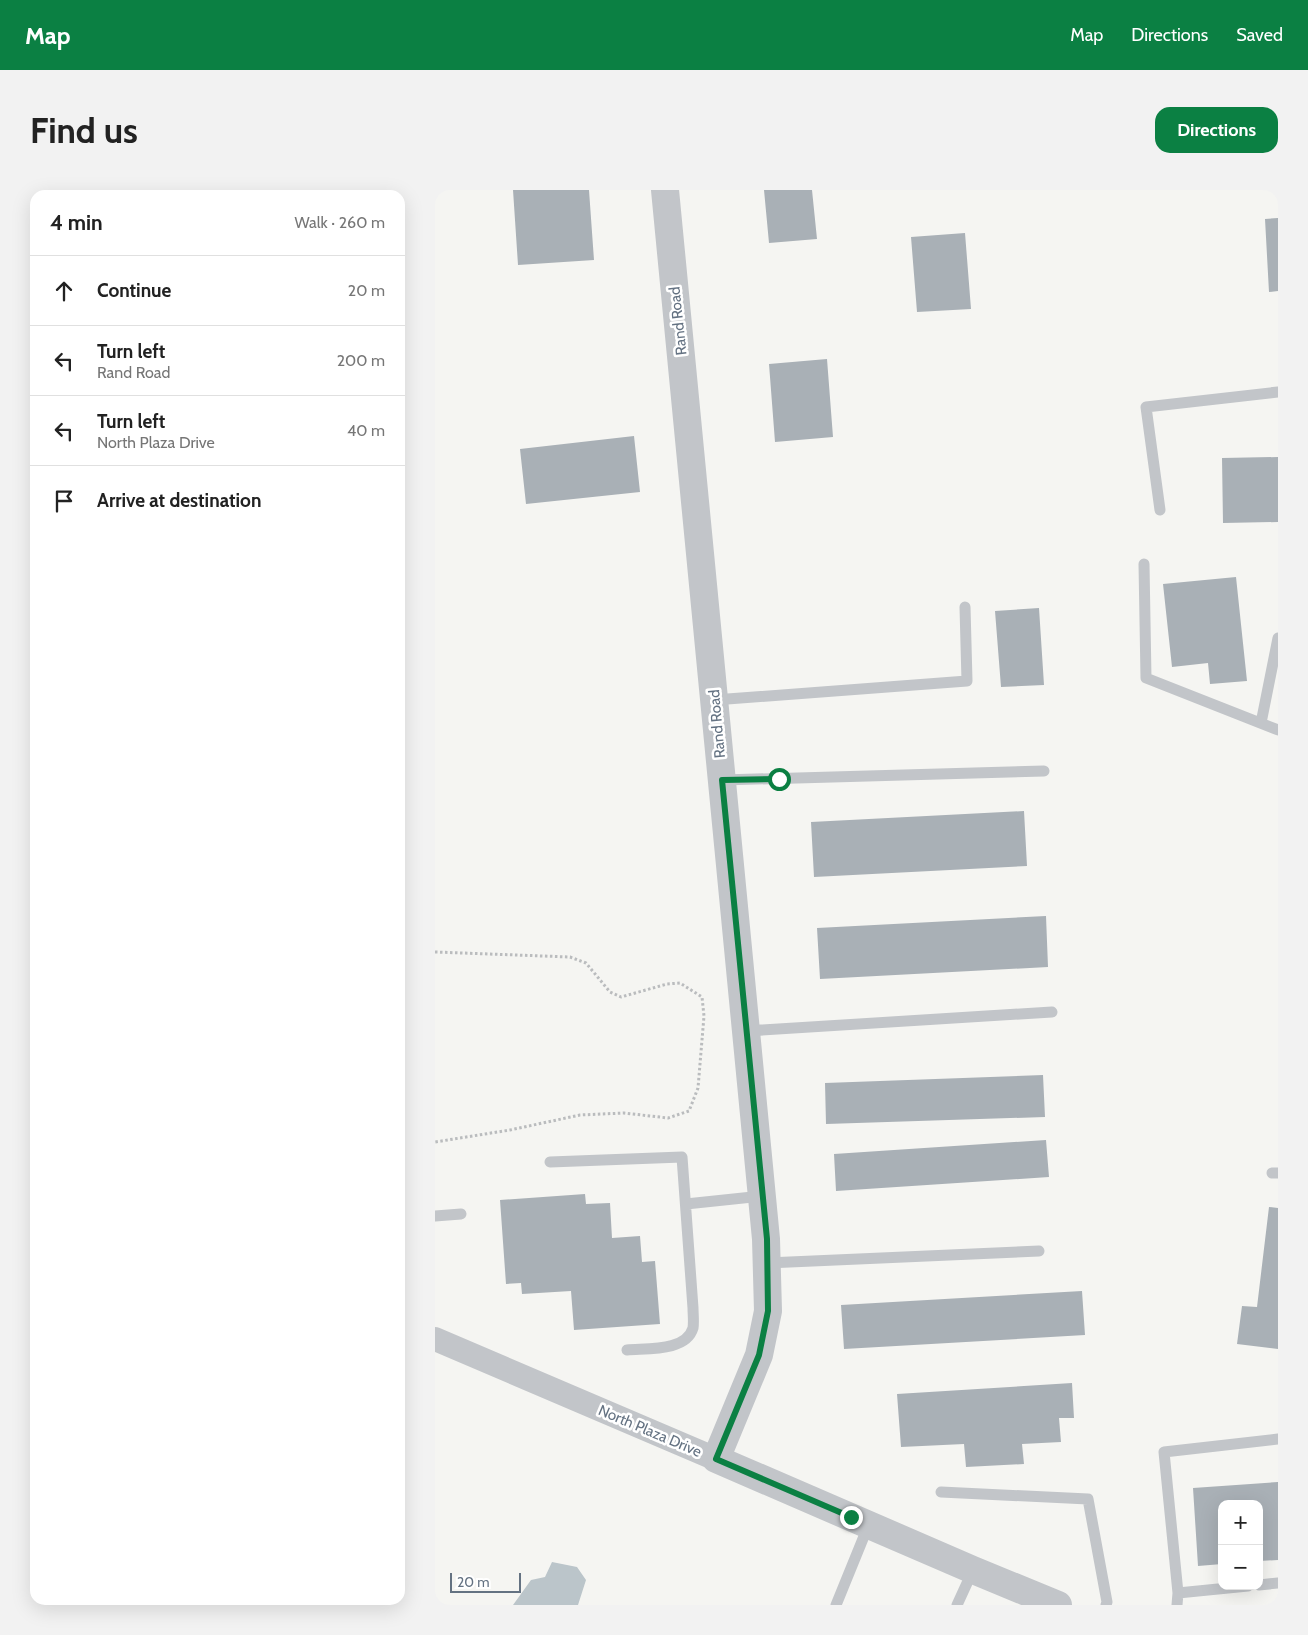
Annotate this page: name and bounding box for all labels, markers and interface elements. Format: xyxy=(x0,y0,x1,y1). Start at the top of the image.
text: Map xyxy=(25,21,71,50)
text: Map xyxy=(1070,24,1103,46)
text: Directions xyxy=(1131,24,1208,46)
text: Saved xyxy=(1236,24,1283,46)
button: Directions xyxy=(1155,107,1278,153)
text: Find us xyxy=(30,109,138,152)
text: 4 min xyxy=(50,210,103,235)
text: Walk · 260 m xyxy=(295,213,385,232)
icon: ahead xyxy=(50,277,78,305)
text: Continue xyxy=(97,279,171,302)
text: 20 m xyxy=(348,281,385,300)
street label: Rand Road xyxy=(665,286,691,356)
text: Turn left xyxy=(97,340,165,363)
icon: left xyxy=(50,347,78,375)
text: 200 m xyxy=(337,351,385,370)
text: Rand Road xyxy=(97,363,170,382)
text: Turn left xyxy=(97,410,165,433)
icon: left xyxy=(50,417,78,445)
text: 40 m xyxy=(347,421,385,440)
text: North Plaza Drive xyxy=(97,433,215,452)
icon: arrive xyxy=(50,487,78,515)
text: Arrive at destination xyxy=(97,489,261,512)
street label: Rand Road xyxy=(705,689,729,759)
route start xyxy=(768,768,791,791)
street label: North Plaza Drive xyxy=(596,1401,705,1461)
map controls xyxy=(1218,1500,1263,1590)
button: + xyxy=(1218,1500,1263,1545)
route end xyxy=(840,1506,863,1529)
button: − xyxy=(1218,1545,1263,1590)
scale bar xyxy=(450,1570,521,1593)
text: 20 m xyxy=(457,1573,490,1591)

